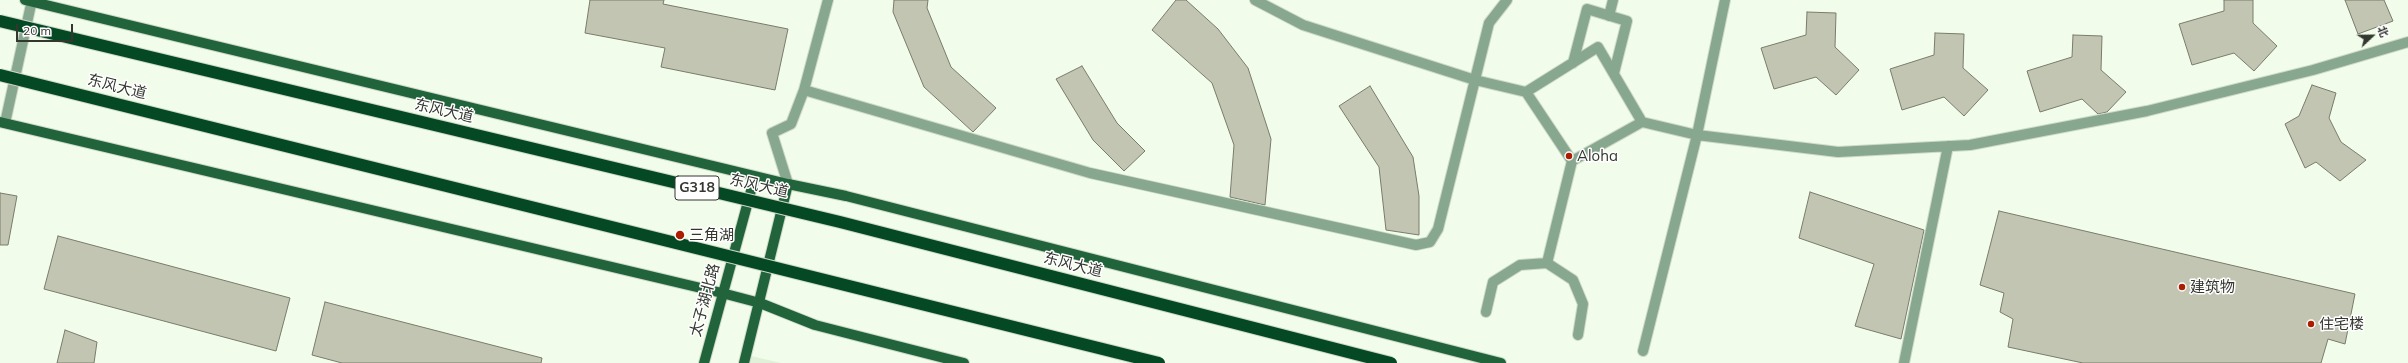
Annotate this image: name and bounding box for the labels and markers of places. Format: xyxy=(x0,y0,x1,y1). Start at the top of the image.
place label: Aloha xyxy=(1577,147,1618,165)
marker: Aloha xyxy=(1564,151,1574,161)
place label: 三角湖 xyxy=(689,226,734,244)
marker: 三角湖 xyxy=(674,229,686,241)
place label: 建筑物 xyxy=(2190,278,2235,296)
marker: 建筑物 xyxy=(2177,282,2187,292)
place label: 住宅楼 xyxy=(2319,315,2364,333)
marker: 住宅楼 xyxy=(2306,319,2316,329)

